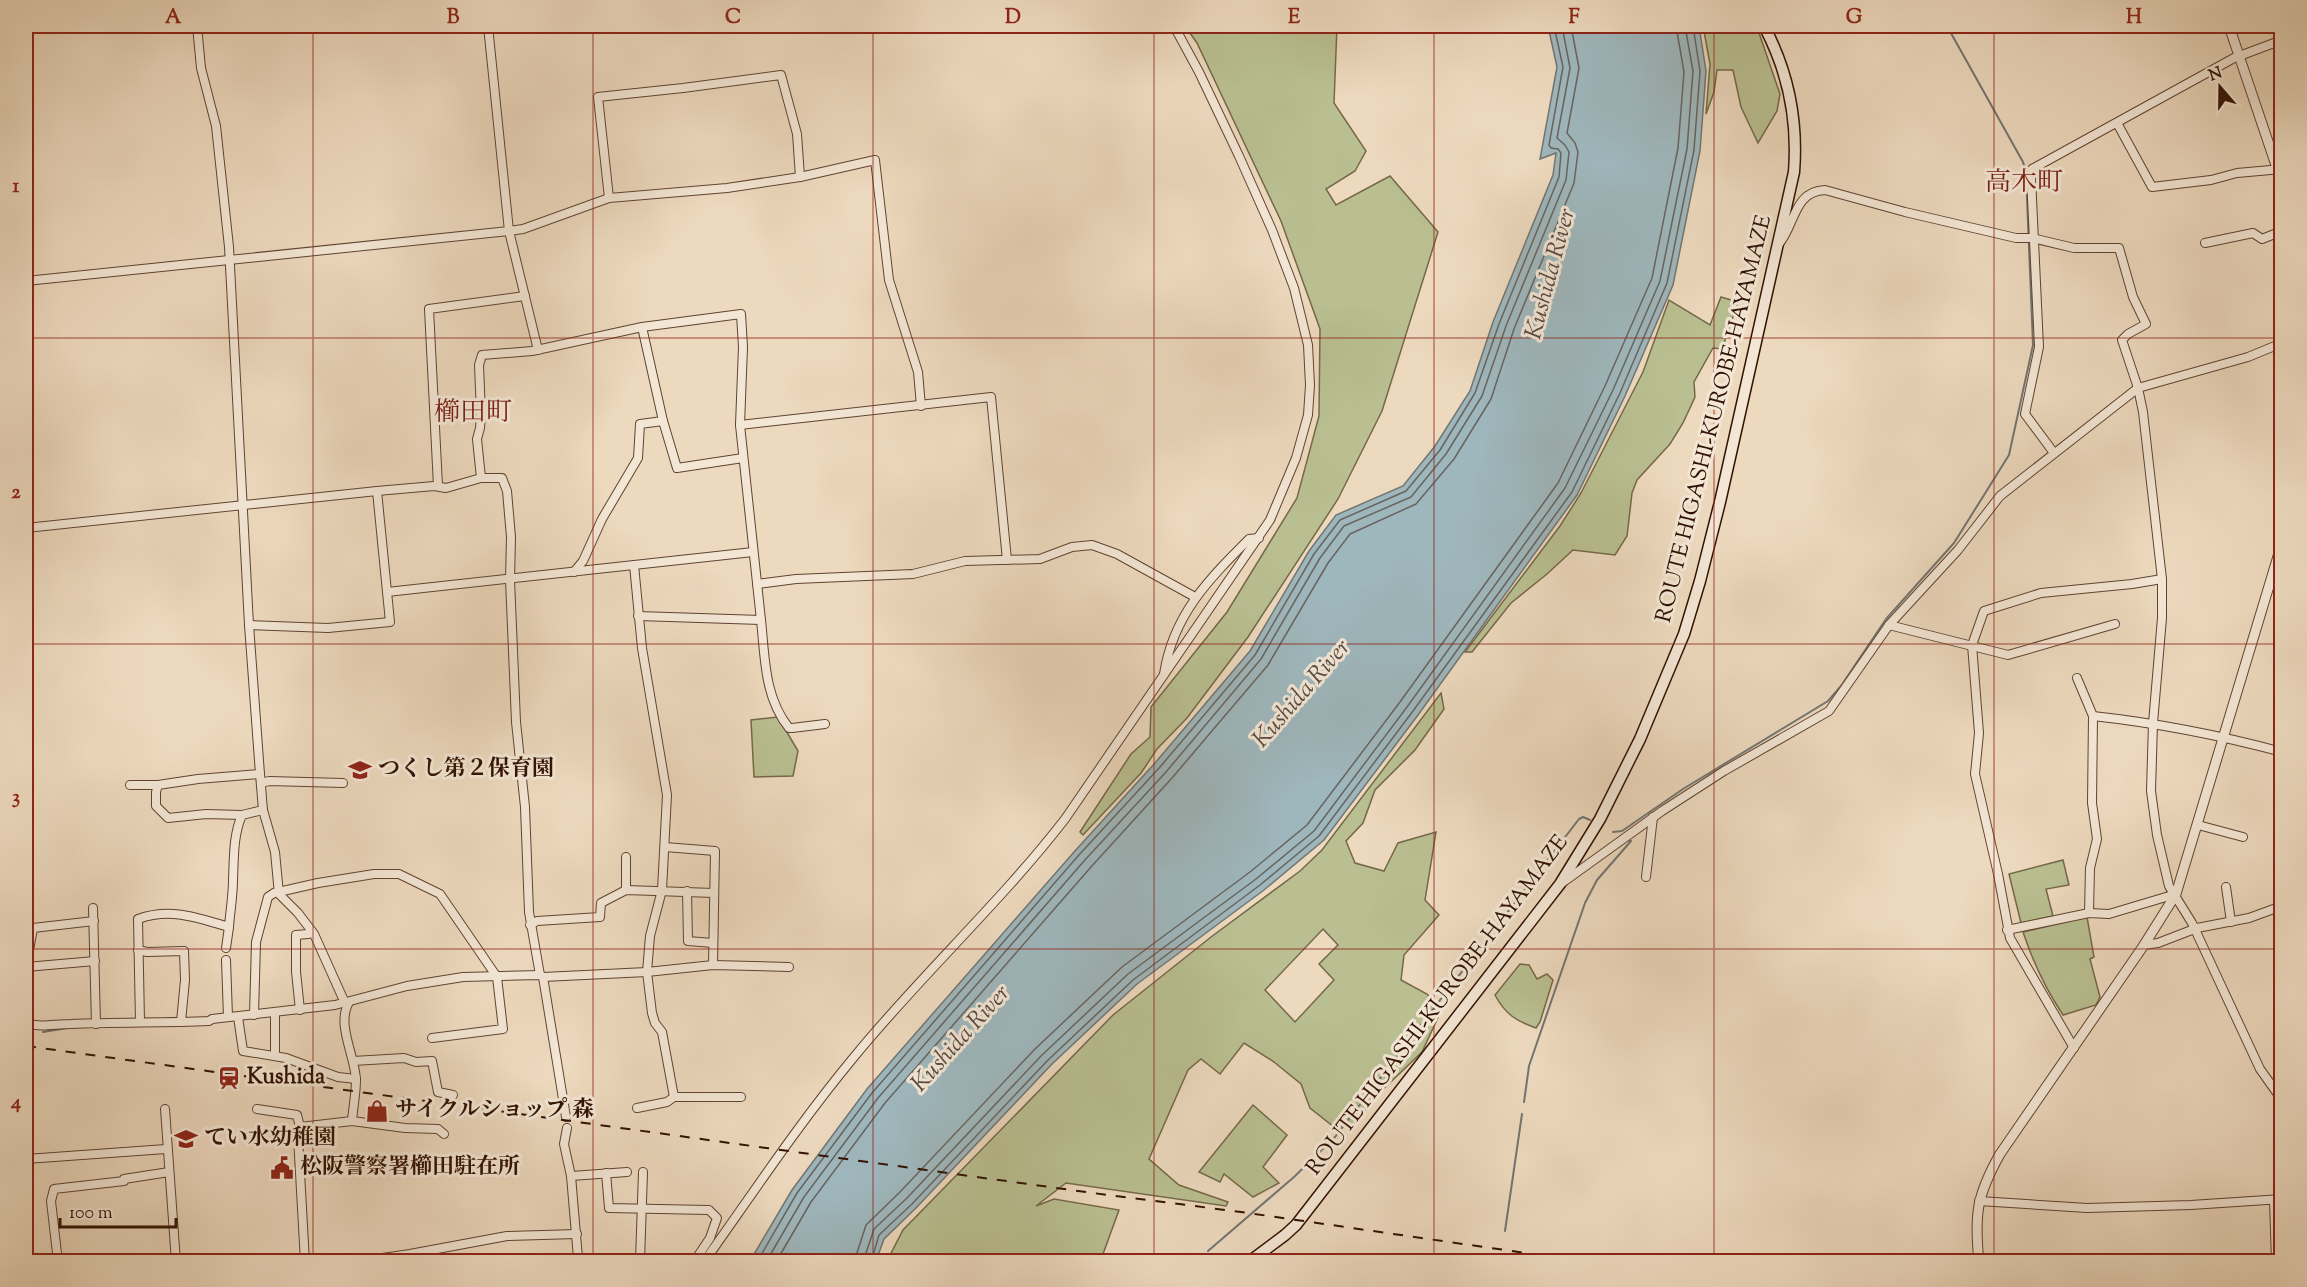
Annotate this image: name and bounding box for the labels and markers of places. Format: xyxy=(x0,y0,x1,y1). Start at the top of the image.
place label: つくし第２保育園 xyxy=(378,754,554,786)
school or university icon: つくし第２保育園 xyxy=(347,757,373,783)
place label: Kushida xyxy=(247,1062,326,1094)
station icon: Kushida xyxy=(216,1065,242,1091)
place label: サイクルショップ 森 xyxy=(395,1095,594,1127)
shop icon: サイクルショップ 森 xyxy=(364,1098,390,1124)
place label: てい水幼稚園 xyxy=(204,1123,336,1155)
school or university icon: てい水幼稚園 xyxy=(173,1126,199,1152)
place label: 松阪警察署櫛田駐在所 xyxy=(300,1152,520,1184)
public building icon: 松阪警察署櫛田駐在所 xyxy=(269,1155,295,1181)

